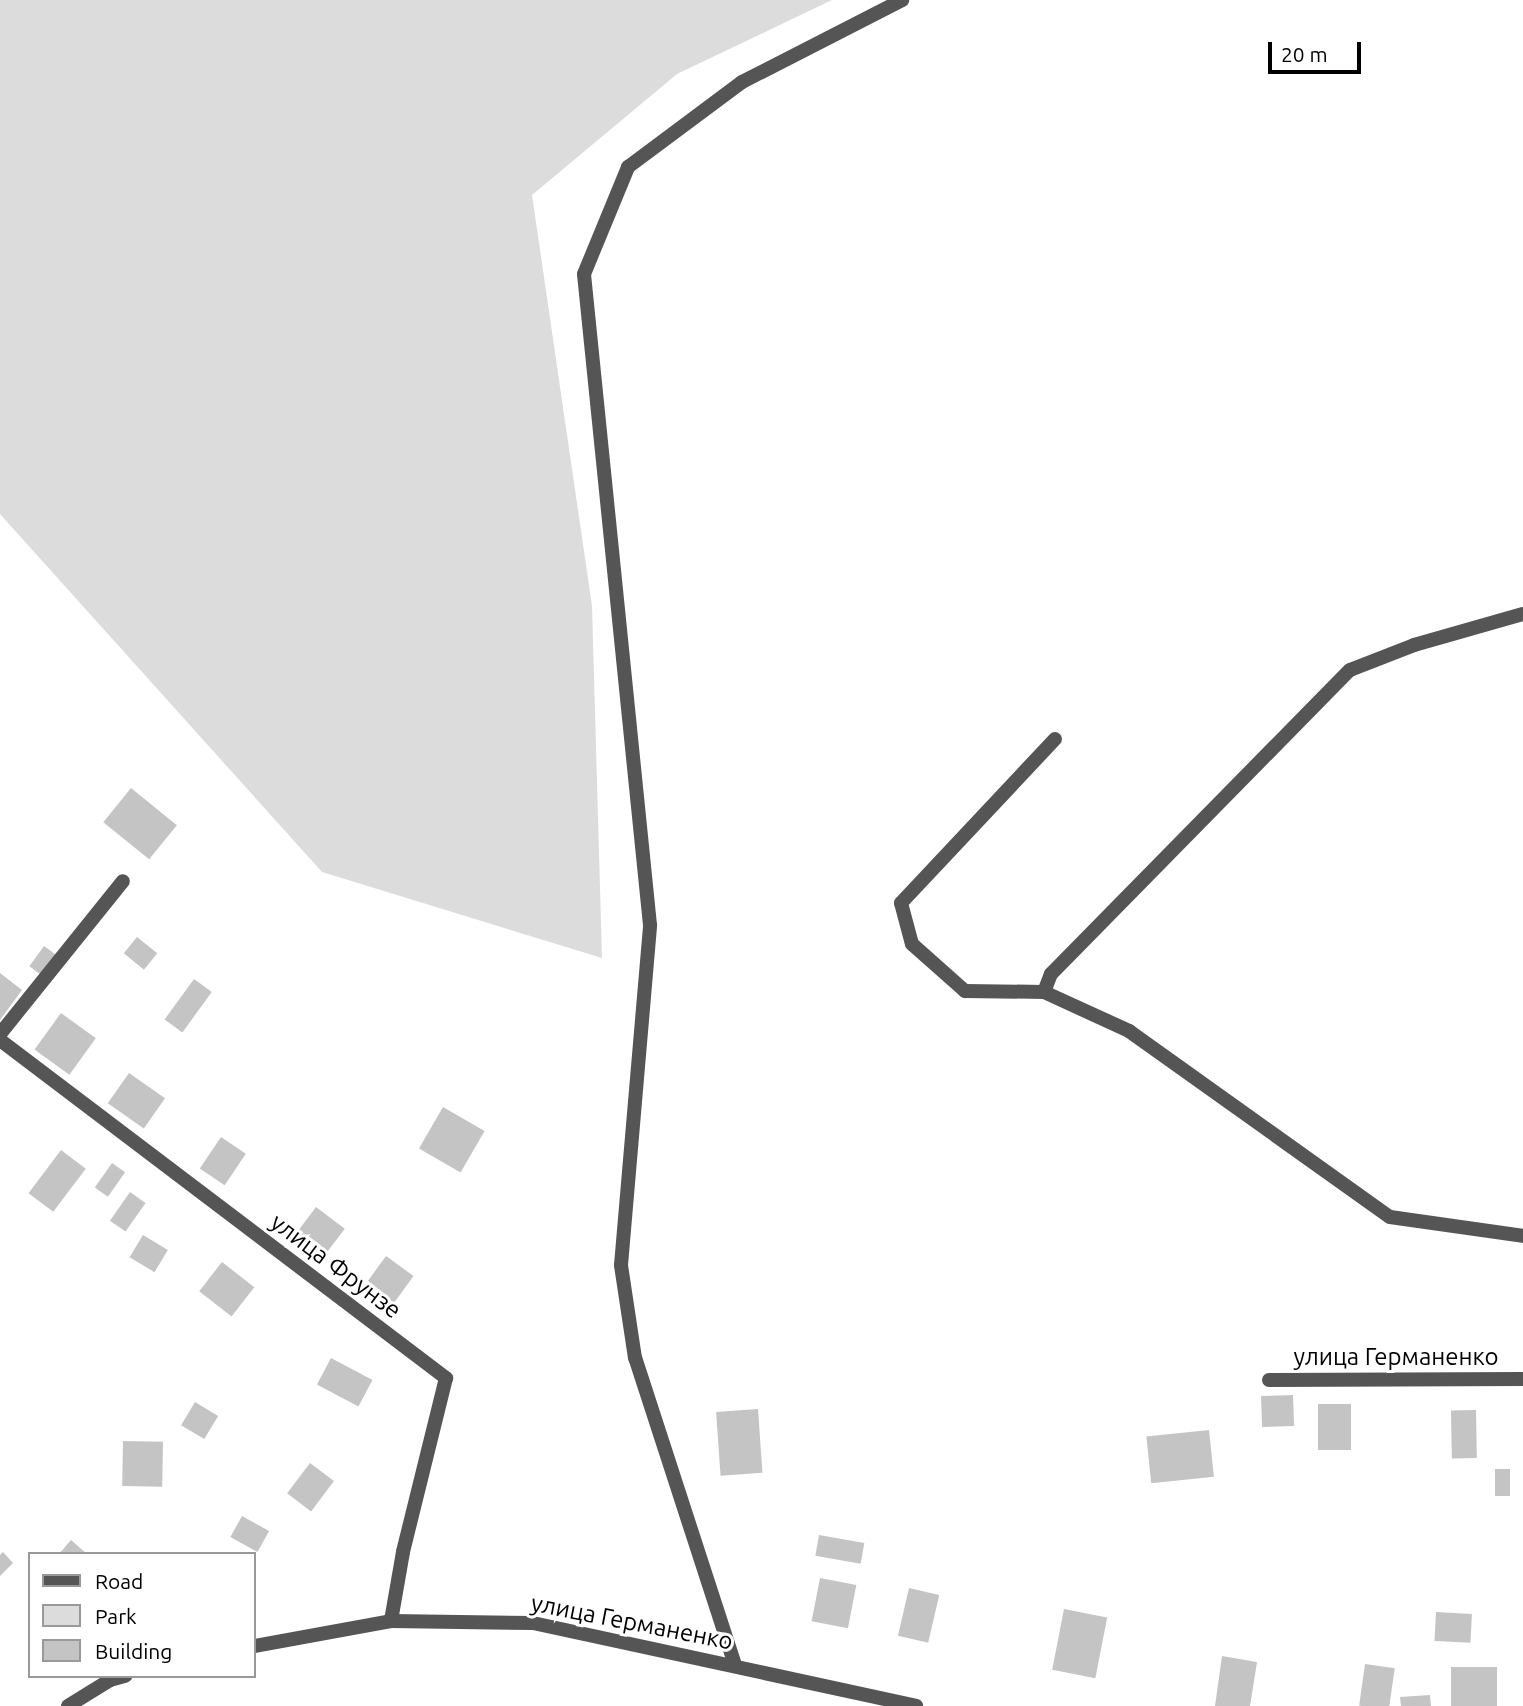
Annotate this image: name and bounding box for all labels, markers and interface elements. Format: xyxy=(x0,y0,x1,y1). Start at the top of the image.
scale bar xyxy=(1271,28,1364,72)
text: 20 m xyxy=(1281,42,1328,66)
street label: улица Фрунзе xyxy=(265,1207,407,1325)
street label: улица Германенко xyxy=(1293,1343,1499,1371)
legend xyxy=(28,1552,256,1678)
text: Road xyxy=(95,1569,143,1593)
street label: улица Германенко xyxy=(529,1588,735,1656)
text: Park xyxy=(95,1604,137,1628)
text: Building xyxy=(95,1639,172,1663)

